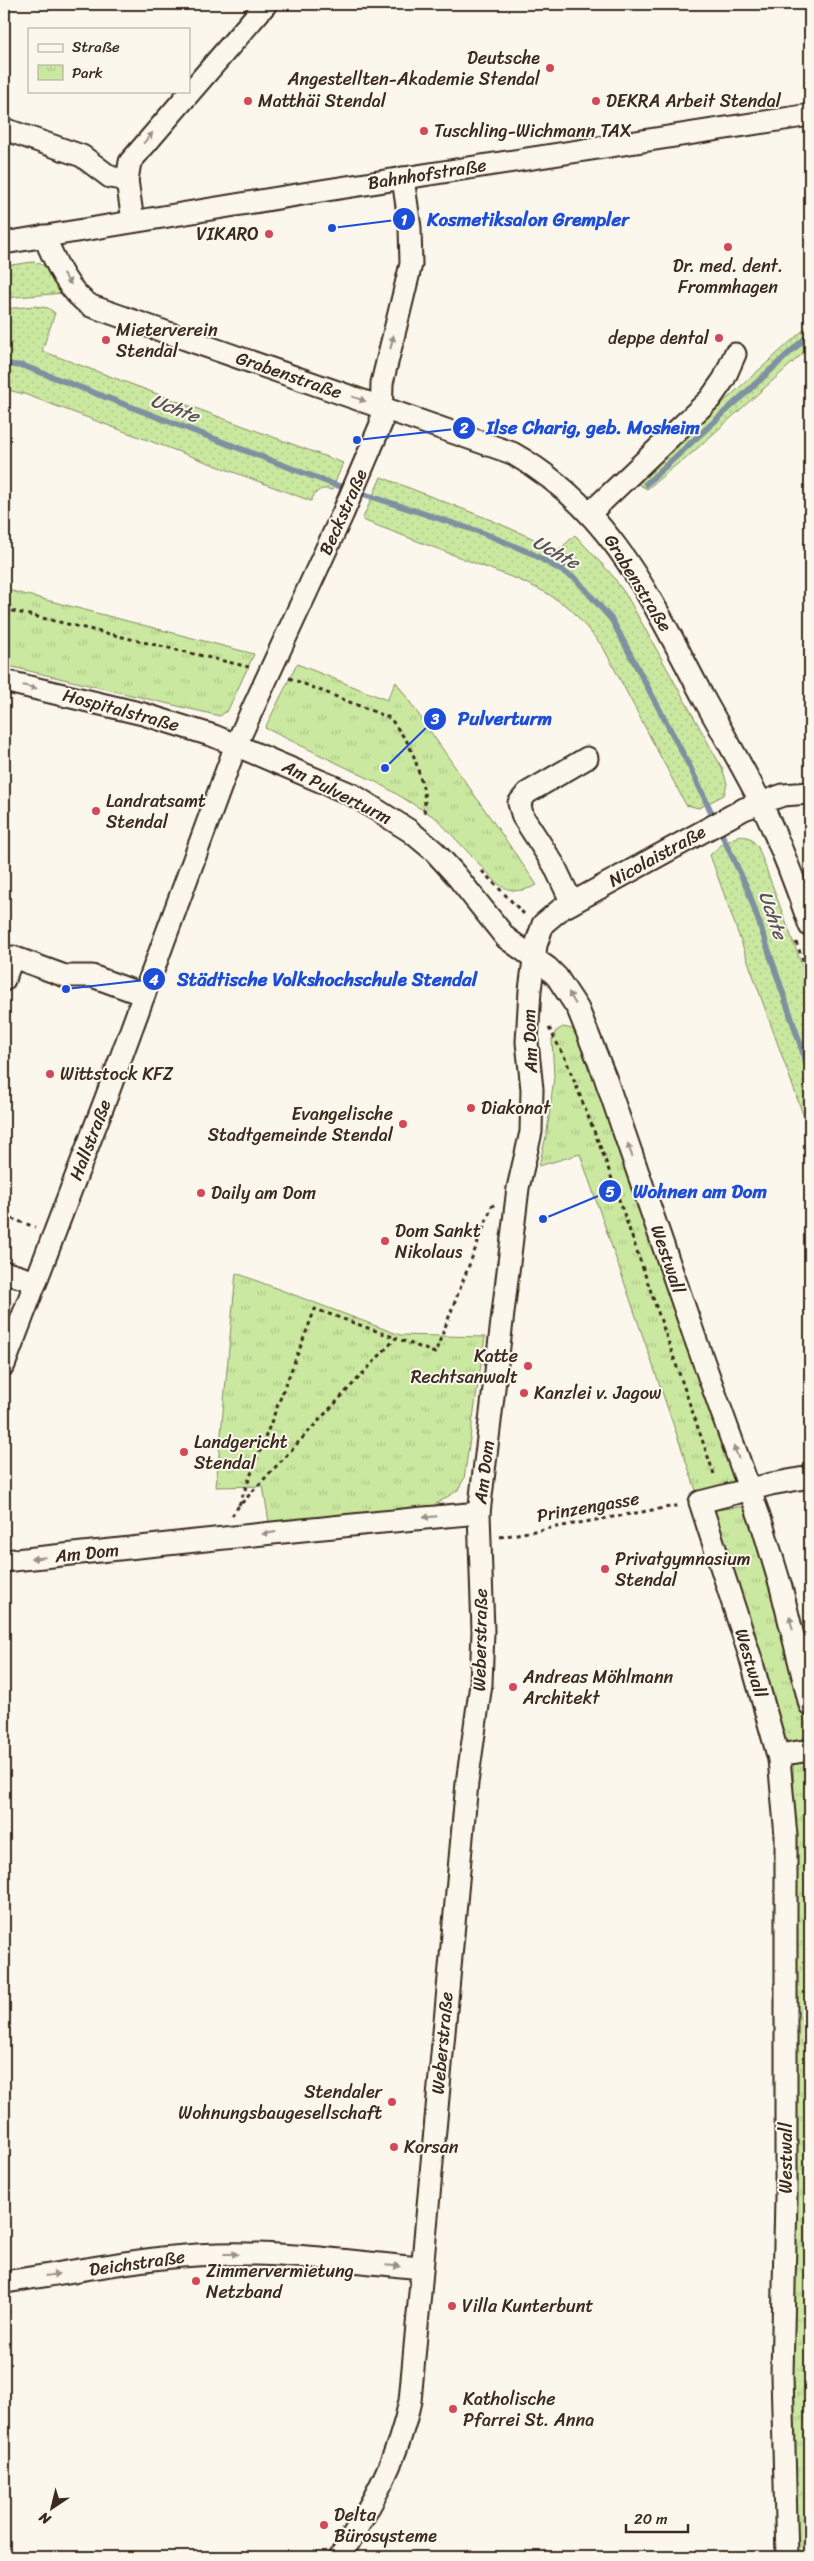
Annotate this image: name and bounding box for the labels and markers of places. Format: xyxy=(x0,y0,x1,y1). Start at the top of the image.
place label: Deutsche Angestellten-Akademie Stendal xyxy=(287,42,541,95)
marker: Deutsche Angestellten-Akademie Stendal xyxy=(544,62,556,74)
place label: Matthäi Stendal xyxy=(258,85,387,117)
place label: DEKRA Arbeit Stendal xyxy=(606,85,782,117)
marker: Matthäi Stendal xyxy=(242,95,254,107)
marker: DEKRA Arbeit Stendal xyxy=(590,95,602,107)
place label: Tuschling-Wichmann TAX xyxy=(434,115,632,147)
marker: Tuschling-Wichmann TAX xyxy=(418,125,430,137)
callout: Kosmetiksalon Grempler xyxy=(391,202,639,236)
place label: VIKARO xyxy=(196,218,259,250)
marker: VIKARO xyxy=(263,228,275,240)
marker: Dr. med. dent. Frommhagen xyxy=(722,241,734,253)
place label: Dr. med. dent. Frommhagen xyxy=(673,250,783,303)
place label: Mieterverein Stendal xyxy=(116,314,218,367)
place label: deppe dental xyxy=(608,322,710,354)
marker: deppe dental xyxy=(713,332,725,344)
marker: Mieterverein Stendal xyxy=(100,334,112,346)
callout: Ilse Charig, geb. Mosheim xyxy=(451,411,710,445)
callout: Pulverturm xyxy=(423,702,562,736)
place label: Landratsamt Stendal xyxy=(106,785,206,838)
marker: Landratsamt Stendal xyxy=(90,805,102,817)
callout: Städtische Volkshochschule Stendal xyxy=(141,962,487,996)
place label: Wittstock KFZ xyxy=(60,1058,174,1090)
marker: Wittstock KFZ xyxy=(44,1068,56,1080)
place label: Diakonat xyxy=(481,1092,551,1124)
place label: Evangelische Stadtgemeinde Stendal xyxy=(208,1098,394,1151)
marker: Diakonat xyxy=(465,1102,477,1114)
marker: Evangelische Stadtgemeinde Stendal xyxy=(397,1118,409,1130)
callout: Wohnen am Dom xyxy=(598,1174,777,1208)
place label: Daily am Dom xyxy=(211,1177,316,1209)
marker: Daily am Dom xyxy=(195,1187,207,1199)
place label: Dom Sankt Nikolaus xyxy=(395,1215,481,1268)
marker: Dom Sankt Nikolaus xyxy=(379,1235,391,1247)
place label: Katte Rechtsanwalt xyxy=(411,1340,518,1393)
marker: Katte Rechtsanwalt xyxy=(522,1360,534,1372)
place label: Kanzlei v. Jagow xyxy=(534,1377,662,1409)
marker: Kanzlei v. Jagow xyxy=(518,1387,530,1399)
place label: Landgericht Stendal xyxy=(194,1426,288,1479)
marker: Landgericht Stendal xyxy=(178,1446,190,1458)
place label: Privatgymnasium Stendal xyxy=(615,1543,751,1596)
marker: Privatgymnasium Stendal xyxy=(599,1563,611,1575)
place label: Andreas Möhlmann Architekt xyxy=(522,1661,674,1714)
marker: Andreas Möhlmann Architekt xyxy=(507,1681,519,1693)
place label: Stendaler Wohnungsbaugesellschaft xyxy=(178,2076,384,2129)
marker: Stendaler Wohnungsbaugesellschaft xyxy=(386,2096,398,2108)
place label: Korsan xyxy=(404,2131,459,2163)
marker: Korsan xyxy=(388,2141,400,2153)
place label: Zimmervermietung Netzband xyxy=(206,2255,354,2308)
marker: Zimmervermietung Netzband xyxy=(190,2275,202,2287)
place label: Villa Kunterbunt xyxy=(462,2290,593,2322)
marker: Villa Kunterbunt xyxy=(446,2300,458,2312)
place label: Katholische Pfarrei St. Anna xyxy=(463,2383,594,2436)
marker: Katholische Pfarrei St. Anna xyxy=(447,2403,459,2415)
place label: Delta Bürosysteme xyxy=(334,2499,437,2552)
marker: Delta Bürosysteme xyxy=(318,2519,330,2531)

